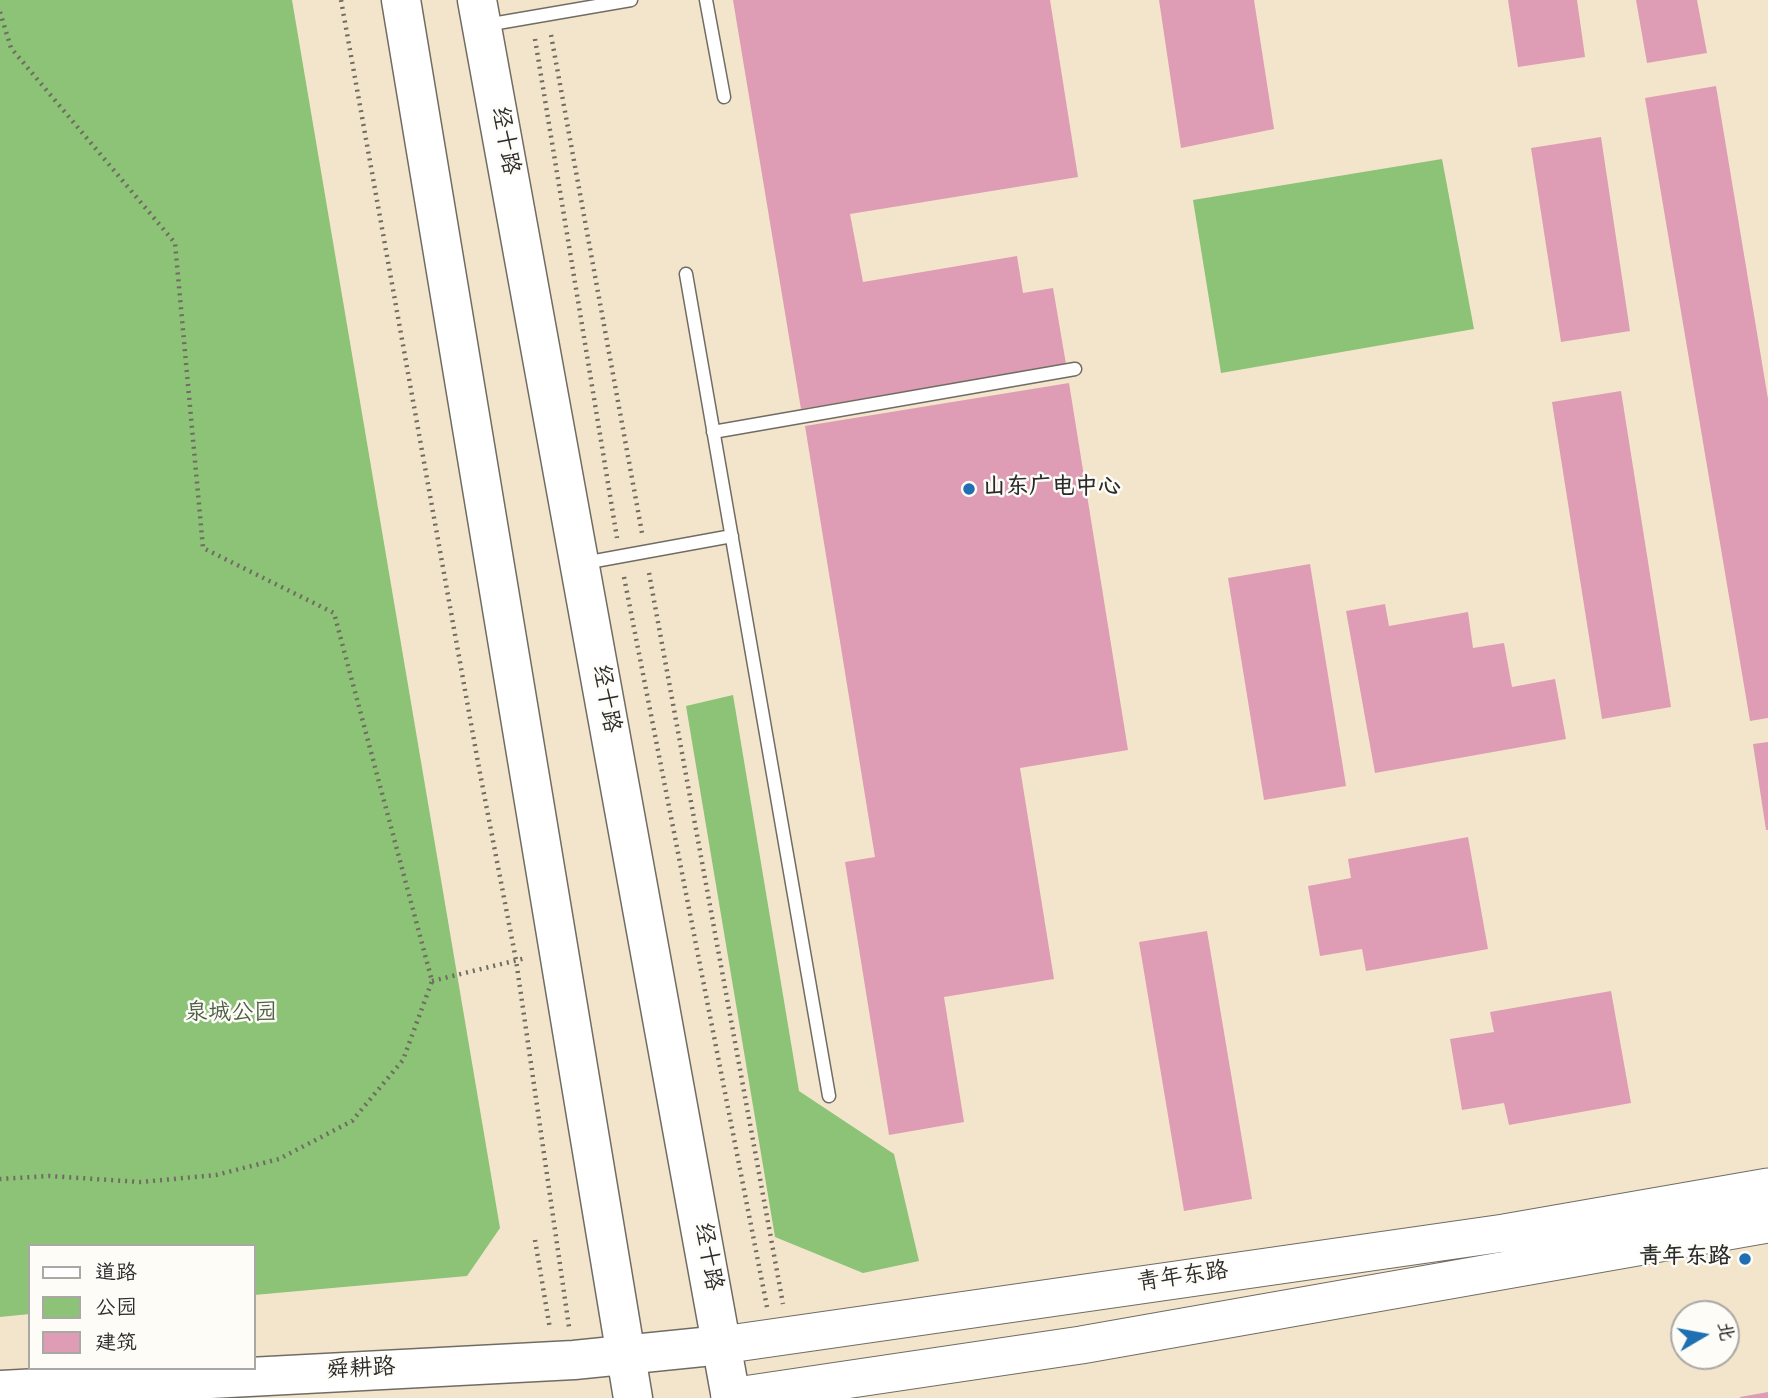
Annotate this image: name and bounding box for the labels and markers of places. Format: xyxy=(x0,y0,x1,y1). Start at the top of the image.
place label: 山东广电中心 xyxy=(983,475,1121,503)
marker: 山东广电中心 xyxy=(961,481,977,497)
place label: 青年东路 xyxy=(1639,1245,1731,1273)
marker: 青年东路 xyxy=(1737,1251,1753,1267)

